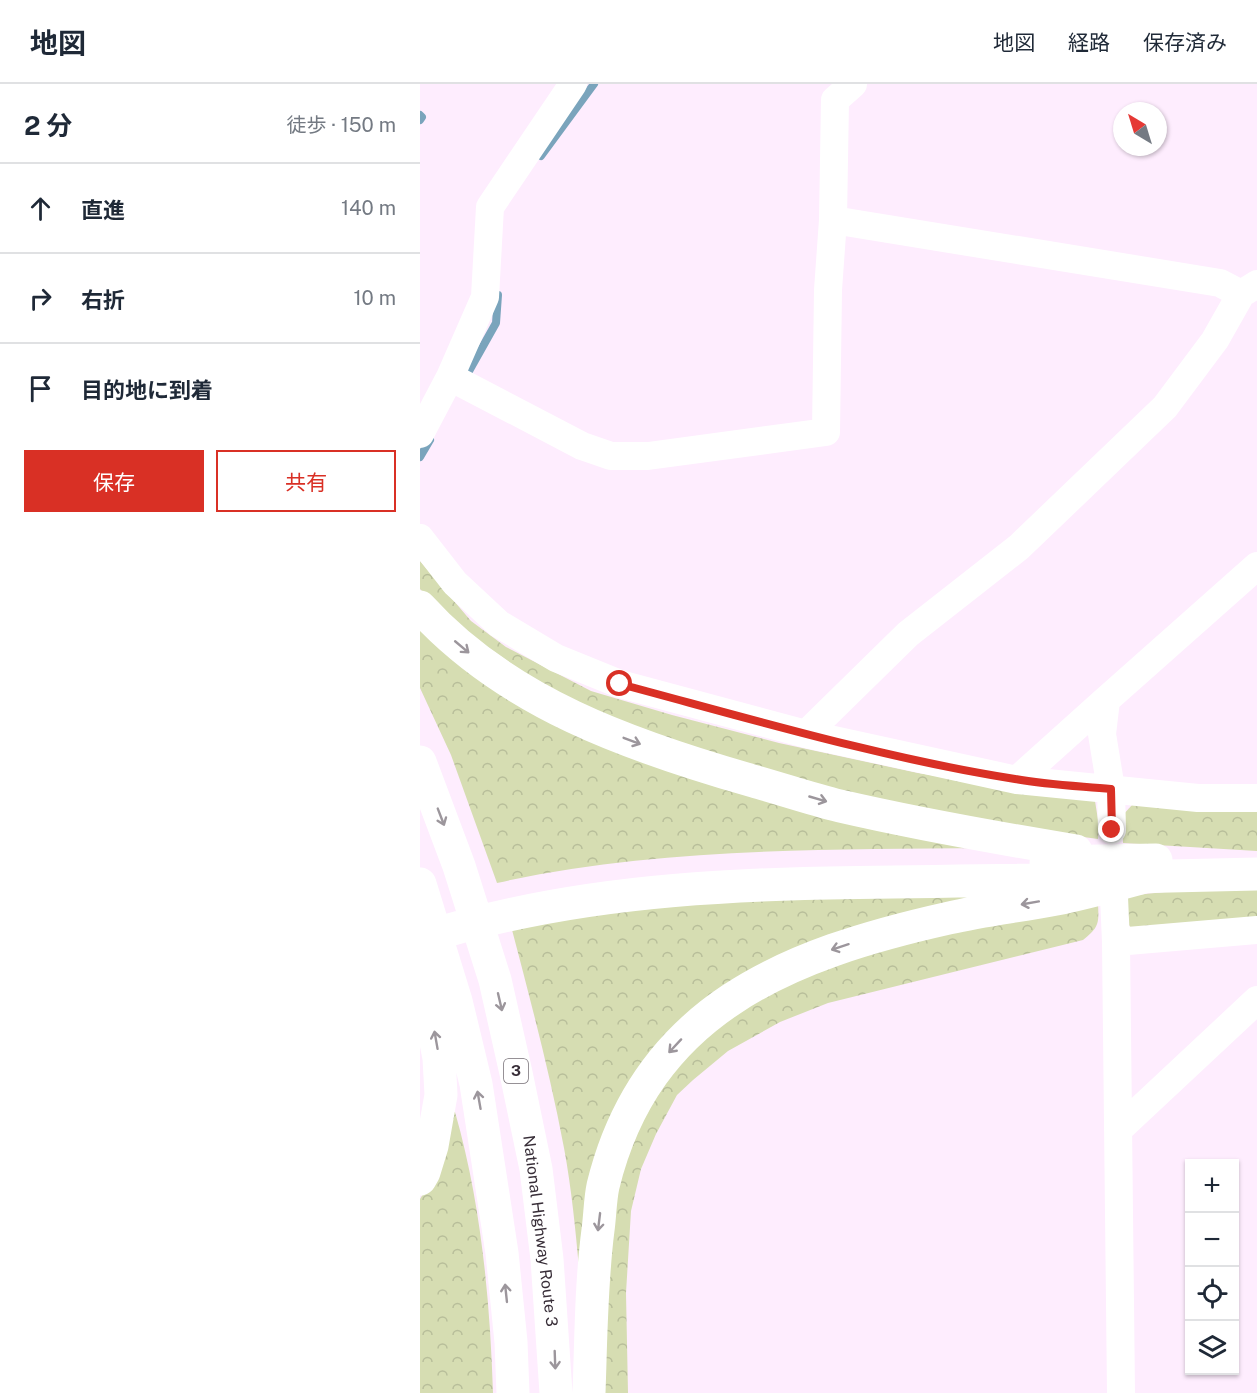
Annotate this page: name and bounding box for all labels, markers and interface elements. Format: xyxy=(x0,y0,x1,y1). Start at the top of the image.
text: 地図 xyxy=(30,26,86,59)
text: 地図 xyxy=(993,30,1035,55)
text: 経路 xyxy=(1068,30,1110,55)
text: 保存済み xyxy=(1143,30,1227,55)
north arrow xyxy=(1113,102,1167,156)
text: 2 分 xyxy=(24,110,72,141)
text: 徒歩 · 150 m xyxy=(286,113,396,137)
icon: ahead xyxy=(24,192,57,225)
text: 140 m xyxy=(341,196,396,220)
text: 直進 xyxy=(81,197,125,223)
icon: right xyxy=(24,282,57,315)
text: 10 m xyxy=(353,286,396,310)
text: 右折 xyxy=(81,287,125,313)
icon: arrive xyxy=(24,372,57,405)
text: 目的地に到着 xyxy=(81,377,213,403)
button: 保存 xyxy=(24,450,204,512)
button: 共有 xyxy=(216,450,396,512)
one-way arrow xyxy=(454,640,470,653)
route start xyxy=(606,670,632,696)
one-way arrow xyxy=(622,736,641,747)
one-way arrow xyxy=(808,794,827,805)
one-way arrow xyxy=(436,807,447,825)
route end xyxy=(1098,816,1124,842)
one-way arrow xyxy=(1021,898,1040,909)
one-way arrow xyxy=(831,943,850,954)
one-way arrow xyxy=(495,992,506,1011)
one-way arrow xyxy=(430,1031,441,1051)
one-way arrow xyxy=(668,1039,682,1054)
road number: 3 xyxy=(504,1059,528,1083)
one-way arrow xyxy=(473,1090,484,1110)
street label: National Highway Route 3 xyxy=(519,1134,562,1328)
map controls xyxy=(1185,1159,1239,1375)
button: + xyxy=(1185,1159,1239,1213)
one-way arrow xyxy=(593,1212,604,1232)
button: − xyxy=(1185,1213,1239,1267)
button: locate xyxy=(1185,1267,1239,1321)
one-way arrow xyxy=(500,1283,511,1303)
button: layers xyxy=(1185,1321,1239,1375)
one-way arrow xyxy=(549,1350,561,1370)

